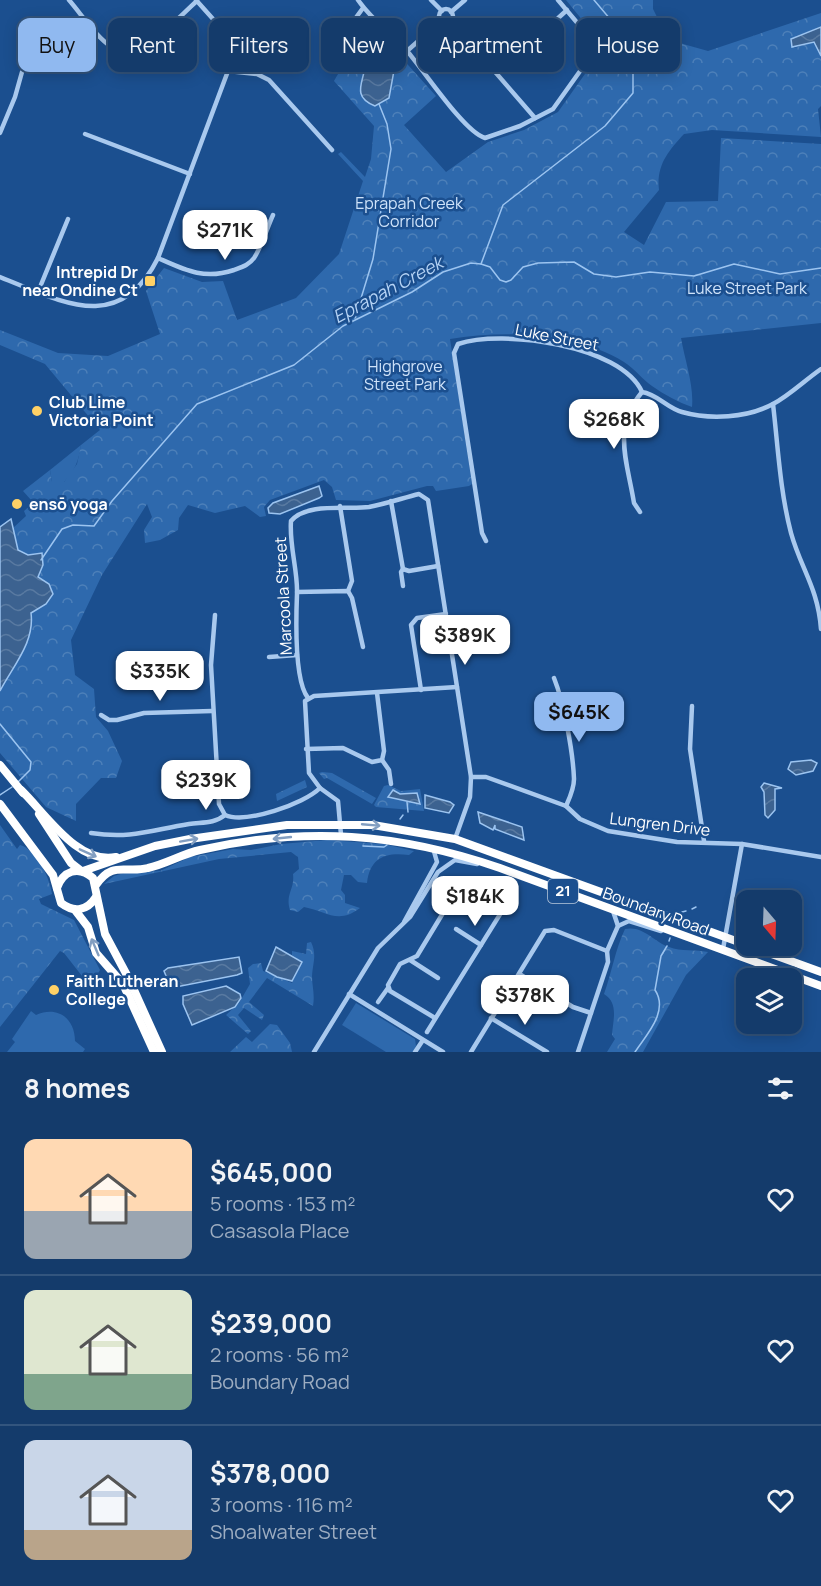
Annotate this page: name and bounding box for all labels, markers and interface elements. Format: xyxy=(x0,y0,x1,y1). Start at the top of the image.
chip: Buy xyxy=(18,18,96,72)
chip: Rent xyxy=(108,18,197,72)
chip: Filters xyxy=(209,18,309,72)
chip: New xyxy=(321,18,406,72)
chip: Apartment xyxy=(418,18,564,72)
chip: House xyxy=(576,18,680,72)
park label: Eprapah Creek Corridor xyxy=(355,192,464,232)
pin: $271K xyxy=(183,210,267,261)
text: $271K xyxy=(197,216,253,243)
water label: Eprapah Creek xyxy=(328,249,449,328)
place label: Intrepid Dr near Ondine Ct xyxy=(22,261,138,301)
marker: Intrepid Dr near Ondine Ct xyxy=(143,274,157,288)
park label: Luke Street Park xyxy=(687,277,808,299)
street label: Luke Street xyxy=(513,318,601,356)
park label: Highgrove Street Park xyxy=(364,355,447,395)
place label: Club Lime Victoria Point xyxy=(49,391,154,431)
pin: $268K xyxy=(572,399,656,450)
marker: Club Lime Victoria Point xyxy=(30,404,44,418)
text: $268K xyxy=(583,405,645,432)
place label: ensō yoga xyxy=(29,493,108,515)
marker: ensō yoga xyxy=(10,497,24,511)
street label: Marcoola Street xyxy=(269,536,297,656)
pin: $389K xyxy=(423,615,507,666)
text: $389K xyxy=(434,621,496,648)
pin: $335K xyxy=(118,651,202,702)
text: $335K xyxy=(130,657,190,684)
pin: $645K xyxy=(537,692,621,743)
text: $645K xyxy=(548,698,610,725)
pin: $239K xyxy=(164,760,248,811)
text: $239K xyxy=(175,766,237,793)
street label: Lungren Drive xyxy=(608,807,712,841)
one-way arrow xyxy=(360,820,380,831)
one-way arrow xyxy=(273,833,293,844)
one-way arrow xyxy=(178,834,198,845)
one-way arrow xyxy=(78,848,96,859)
pin: $184K xyxy=(433,876,517,927)
road number: 21 xyxy=(548,879,578,903)
text: $184K xyxy=(446,882,504,909)
street label: Boundary Road xyxy=(600,882,712,940)
north arrow xyxy=(736,890,802,956)
map controls xyxy=(736,890,802,1034)
one-way arrow xyxy=(89,939,100,957)
button: layers xyxy=(736,968,802,1034)
place label: Faith Lutheran College xyxy=(66,970,178,1010)
pin: $378K xyxy=(483,975,567,1026)
text: $378K xyxy=(495,981,555,1008)
marker: Faith Lutheran College xyxy=(47,983,61,997)
text: 8 homes xyxy=(24,1070,130,1106)
icon: filters xyxy=(764,1072,797,1105)
text: $645,000 xyxy=(210,1154,333,1190)
icon: home xyxy=(72,1163,144,1235)
icon: heart xyxy=(764,1183,797,1216)
text: 5 rooms · 153 m² xyxy=(210,1190,356,1217)
text: Casasola Place xyxy=(210,1217,349,1244)
text: $239,000 xyxy=(210,1305,332,1341)
icon: home xyxy=(72,1314,144,1386)
icon: heart xyxy=(764,1334,797,1367)
text: 2 rooms · 56 m² xyxy=(210,1341,349,1368)
text: Boundary Road xyxy=(210,1368,350,1395)
text: $378,000 xyxy=(210,1455,330,1491)
icon: home xyxy=(72,1464,144,1536)
icon: heart xyxy=(764,1484,797,1517)
text: 3 rooms · 116 m² xyxy=(210,1491,353,1518)
text: Shoalwater Street xyxy=(210,1518,377,1545)

